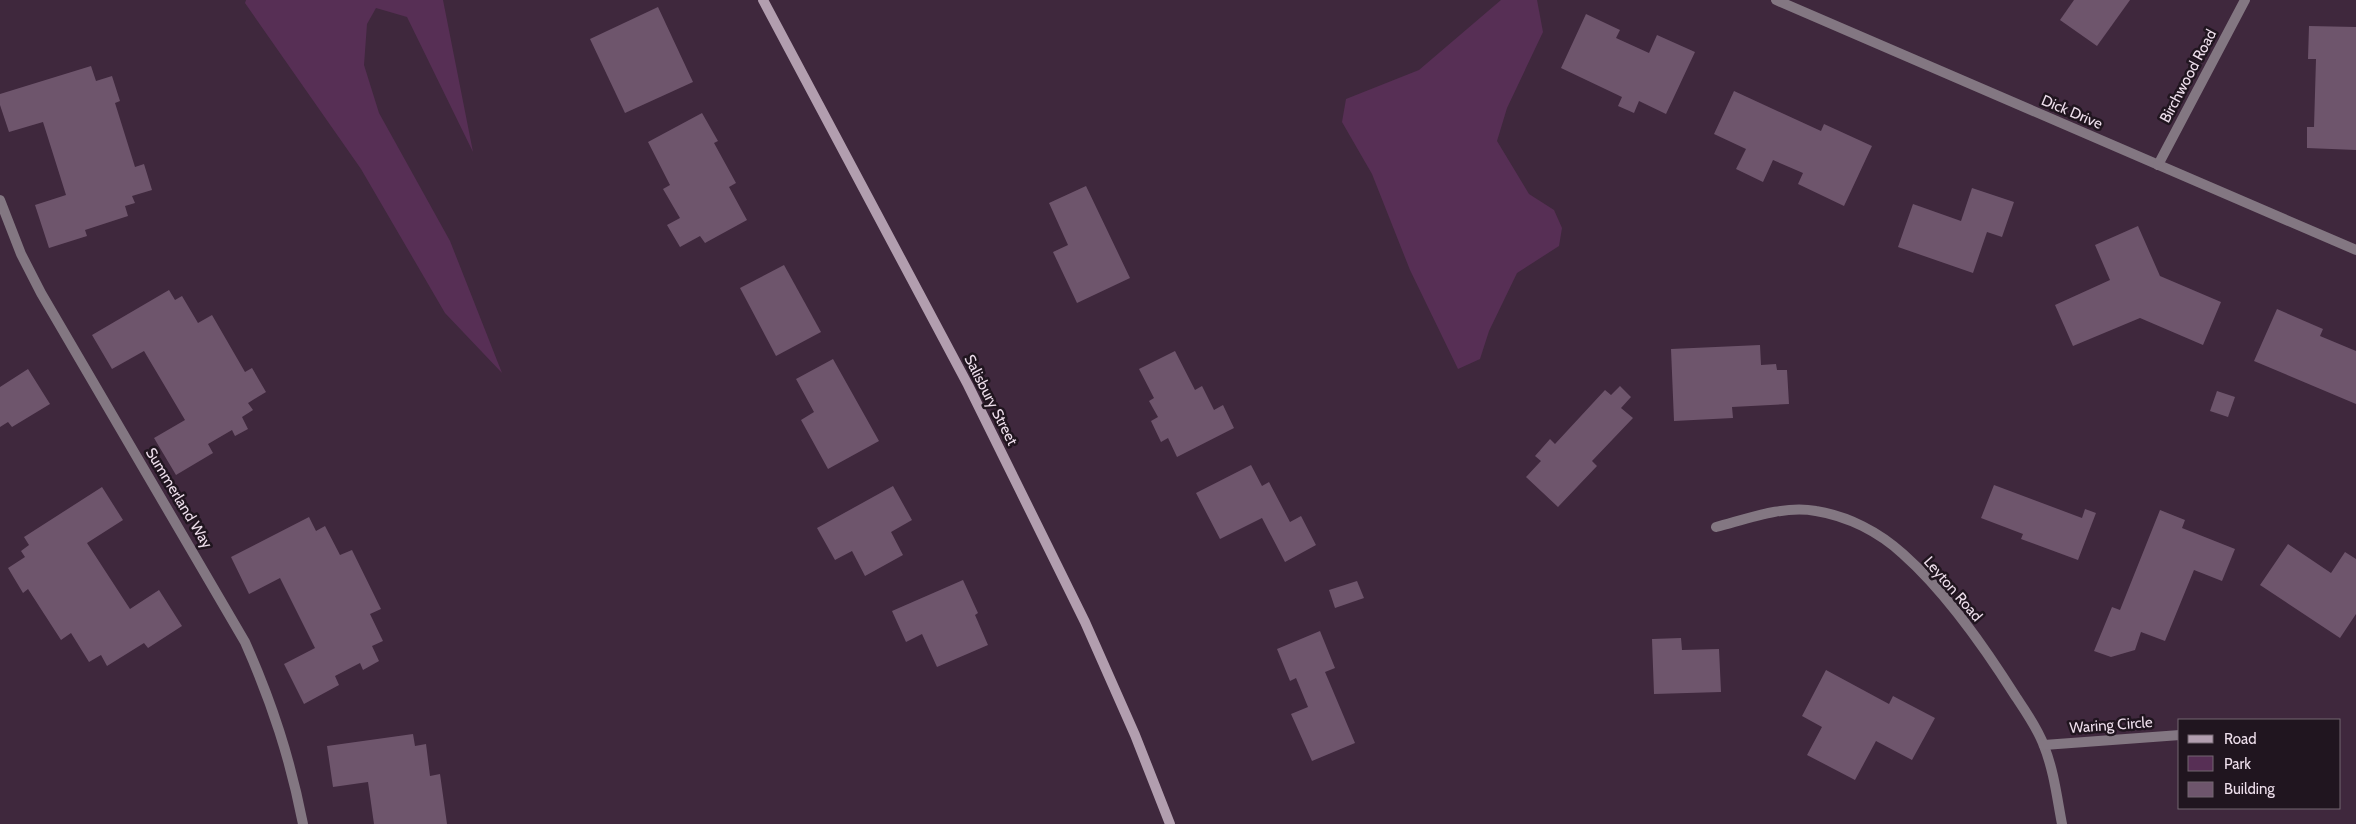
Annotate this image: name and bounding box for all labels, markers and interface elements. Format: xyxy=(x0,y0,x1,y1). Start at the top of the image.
street label: Birchwood Road xyxy=(2156,26,2220,126)
street label: Dick Drive xyxy=(2039,91,2106,133)
street label: Salisbury Street xyxy=(960,352,1022,448)
street label: Summerland Way xyxy=(142,444,216,552)
street label: Leyton Road xyxy=(1920,553,1986,625)
street label: Waring Circle xyxy=(2069,713,2154,737)
legend xyxy=(2178,719,2341,809)
text: Road xyxy=(2224,730,2257,748)
text: Park xyxy=(2224,755,2251,773)
text: Building xyxy=(2224,780,2275,798)

